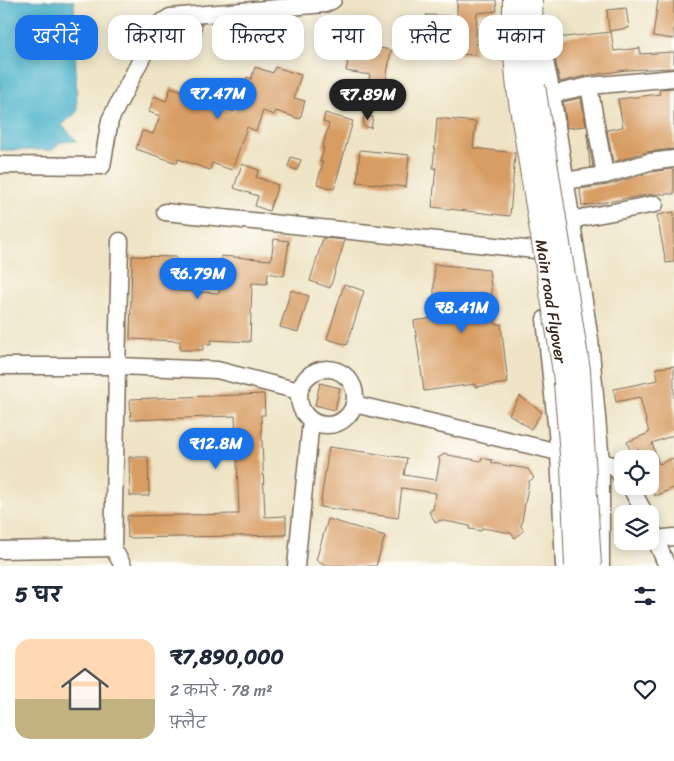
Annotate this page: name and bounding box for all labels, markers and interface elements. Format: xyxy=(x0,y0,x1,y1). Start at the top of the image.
chip: खरीदें xyxy=(15,15,98,60)
chip: किराया xyxy=(108,15,202,60)
chip: फ़िल्टर xyxy=(212,15,304,60)
chip: नया xyxy=(314,15,382,60)
chip: फ़्लैट xyxy=(392,15,469,60)
chip: मकान xyxy=(479,15,563,60)
pin: ₹7.47M xyxy=(177,78,259,120)
pin: ₹7.89M xyxy=(327,78,409,121)
text: ₹7.47M xyxy=(190,79,246,108)
text: ₹7.89M xyxy=(340,80,396,109)
street label: Main road Flyover xyxy=(527,237,576,367)
pin: ₹6.79M xyxy=(157,258,239,300)
text: ₹6.79M xyxy=(171,259,225,288)
pin: ₹8.41M xyxy=(421,292,503,334)
text: ₹8.41M xyxy=(435,293,489,322)
pin: ₹12.8M xyxy=(175,428,257,470)
text: ₹12.8M xyxy=(190,429,242,458)
map controls xyxy=(614,450,659,550)
button: locate xyxy=(614,450,659,495)
button: layers xyxy=(614,505,659,550)
text: 5 घर xyxy=(15,576,61,614)
icon: filters xyxy=(631,582,659,610)
text: ₹7,890,000 xyxy=(170,638,284,676)
icon: home xyxy=(55,659,115,719)
icon: heart xyxy=(631,675,659,703)
text: 2 कमरे · 78 m² xyxy=(170,676,272,705)
text: फ़्लैट xyxy=(170,708,206,737)

